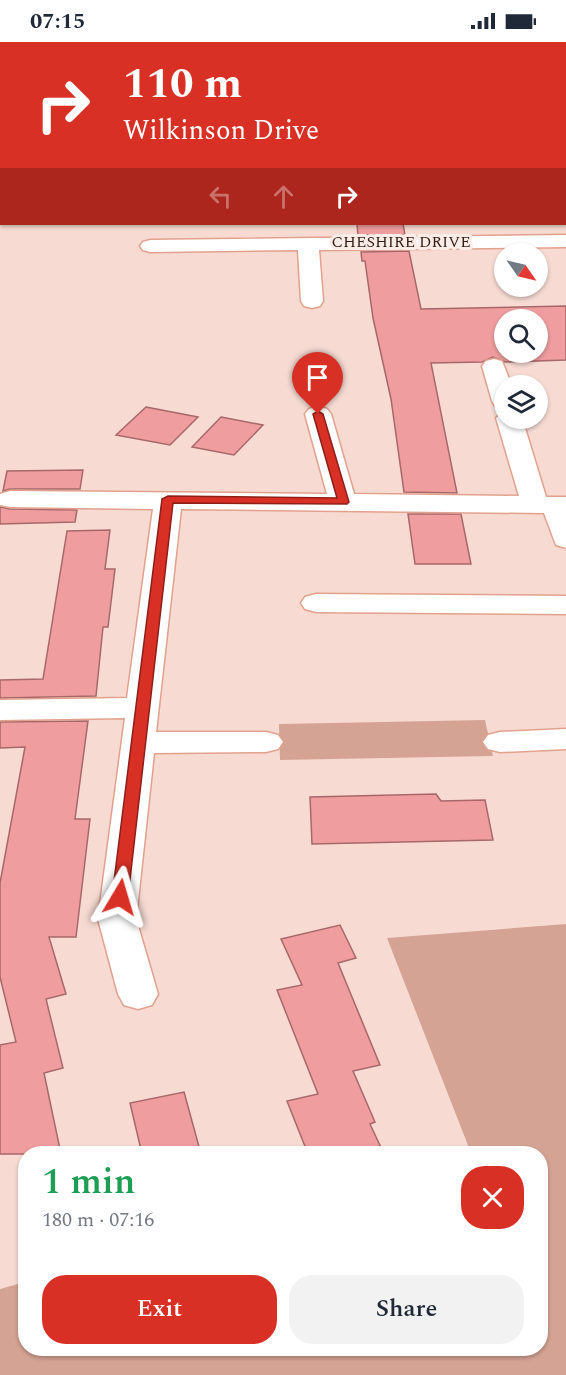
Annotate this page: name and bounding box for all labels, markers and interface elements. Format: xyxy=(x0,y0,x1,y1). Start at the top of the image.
text: 07:15 xyxy=(30,5,85,38)
text: 110 m xyxy=(123,53,242,116)
icon: right xyxy=(24,66,102,144)
text: Wilkinson Drive xyxy=(123,110,319,152)
icon: left xyxy=(204,180,237,213)
icon: ahead xyxy=(267,180,300,213)
icon: right xyxy=(330,180,363,213)
street label: CHESHIRE DRIVE xyxy=(331,230,471,254)
north arrow xyxy=(494,243,548,297)
map controls xyxy=(494,243,548,429)
button: search xyxy=(494,309,548,363)
pin xyxy=(292,352,343,414)
icon: arrive xyxy=(301,361,334,394)
button: layers xyxy=(494,375,548,429)
position arrow xyxy=(88,865,152,929)
text: 1 min xyxy=(42,1155,135,1210)
button: close xyxy=(461,1166,524,1229)
text: 180 m · 07:16 xyxy=(42,1205,154,1235)
button: Exit xyxy=(42,1275,277,1344)
button: Share xyxy=(289,1275,524,1344)

